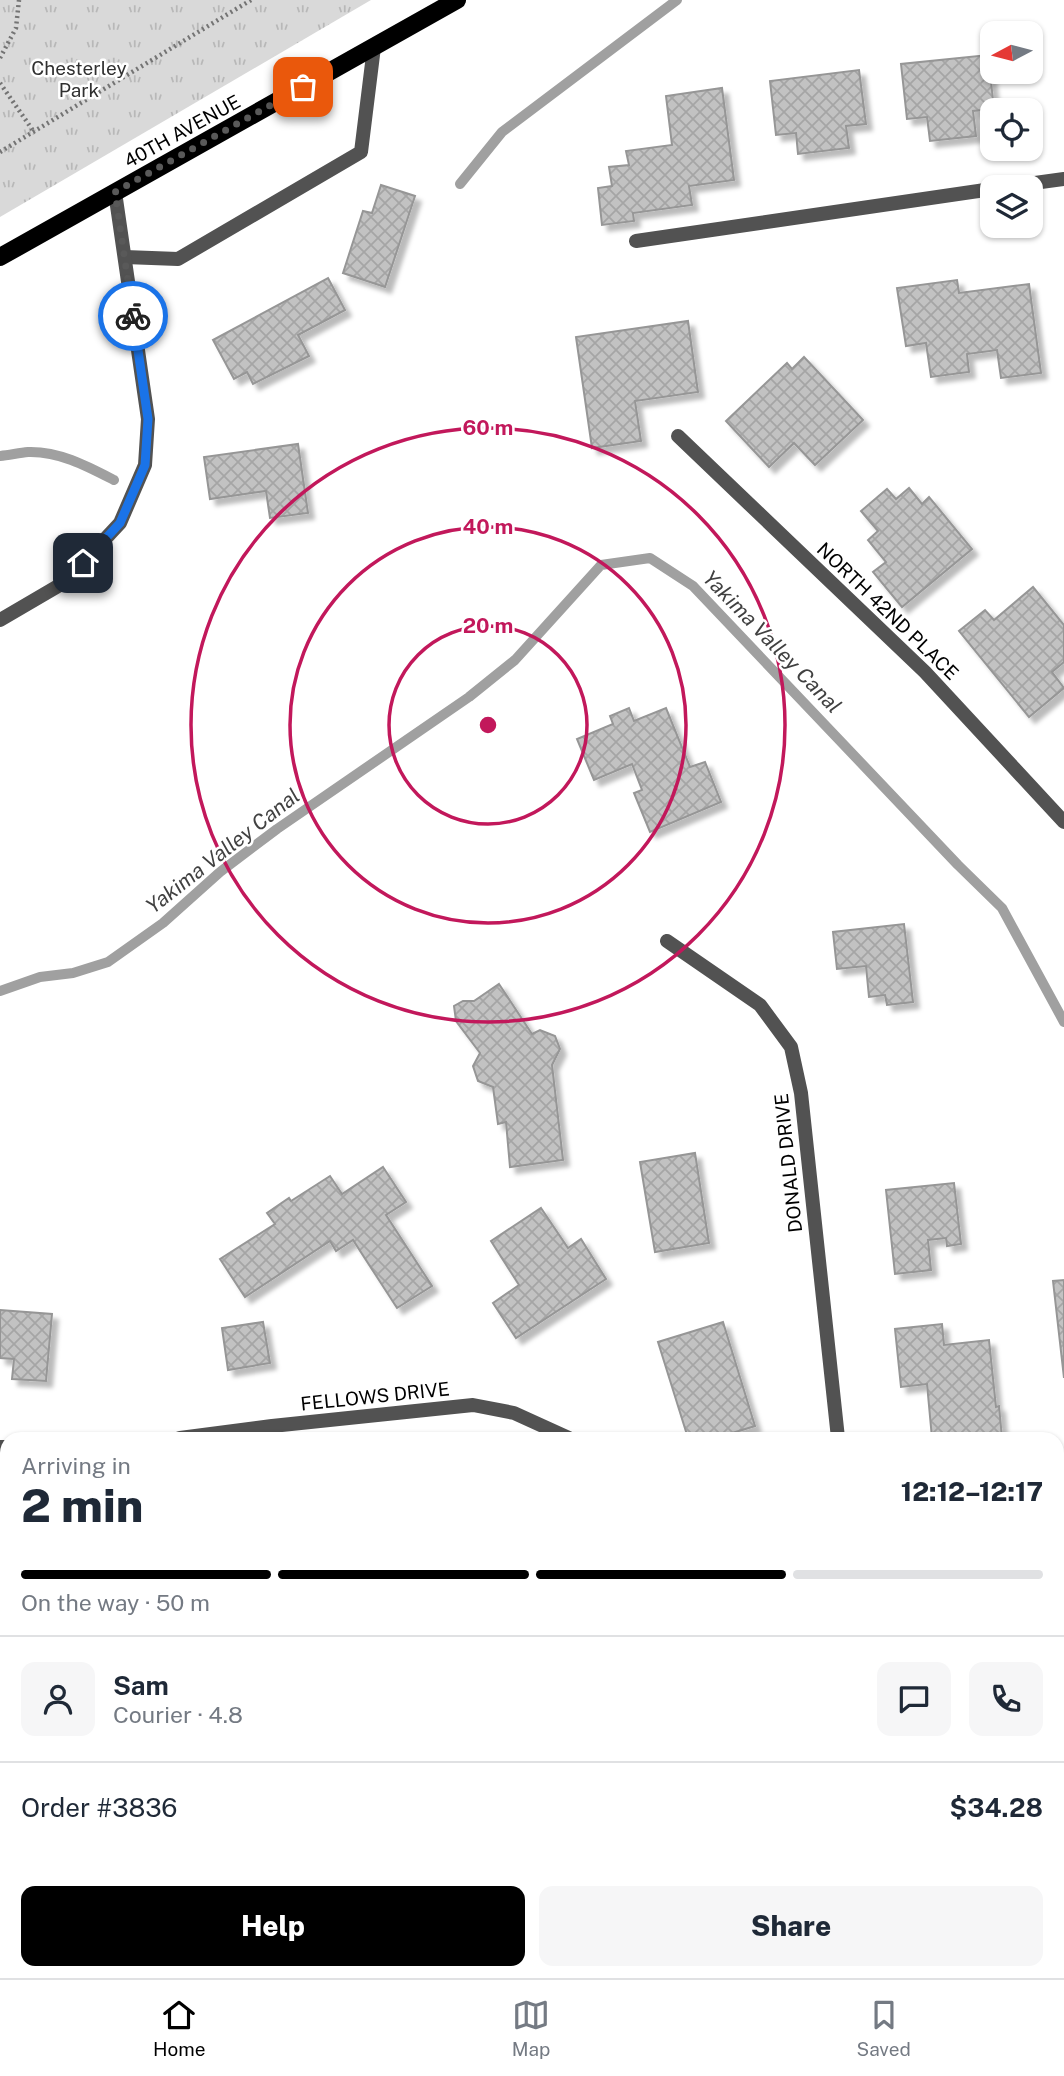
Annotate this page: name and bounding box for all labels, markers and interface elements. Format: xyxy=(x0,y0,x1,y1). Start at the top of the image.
north arrow xyxy=(980,21,1043,84)
map controls xyxy=(980,21,1043,238)
park label: Chesterley Park xyxy=(31,57,127,101)
pin xyxy=(273,57,333,117)
icon: bag xyxy=(284,68,322,106)
street label: 40TH AVENUE xyxy=(120,90,244,172)
button: locate xyxy=(980,98,1043,161)
button: layers xyxy=(980,175,1043,238)
courier xyxy=(98,281,168,351)
icon: bike xyxy=(114,297,152,335)
text: 60 m xyxy=(463,415,513,440)
text: 40 m xyxy=(463,514,513,539)
pin xyxy=(53,533,113,593)
street label: NORTH 42ND PLACE xyxy=(813,538,963,684)
icon: home xyxy=(64,544,102,582)
water label: Yakima Valley Canal xyxy=(698,565,847,718)
text: 20 m xyxy=(463,613,513,638)
centre of rings xyxy=(476,713,500,737)
water label: Yakima Valley Canal xyxy=(141,783,305,918)
street label: DONALD DRIVE xyxy=(770,1092,806,1234)
street label: FELLOWS DRIVE xyxy=(299,1377,451,1415)
text: Arriving in xyxy=(21,1452,131,1479)
text: 12:12–12:17 xyxy=(901,1476,1043,1507)
text: 2 min xyxy=(21,1478,143,1532)
text: On the way · 50 m xyxy=(21,1589,210,1616)
button: person xyxy=(21,1662,95,1736)
button: chat xyxy=(877,1662,951,1736)
button: phone xyxy=(969,1662,1043,1736)
text: Sam xyxy=(113,1670,169,1701)
text: Courier · 4.8 xyxy=(113,1701,243,1728)
text: Order #3836 xyxy=(21,1792,178,1823)
text: $34.28 xyxy=(950,1792,1043,1823)
button: Help xyxy=(21,1886,525,1966)
button: Share xyxy=(539,1886,1043,1966)
tab: Home xyxy=(153,1996,205,2060)
tab: Map xyxy=(512,1996,550,2060)
tab: Saved xyxy=(857,1996,911,2060)

